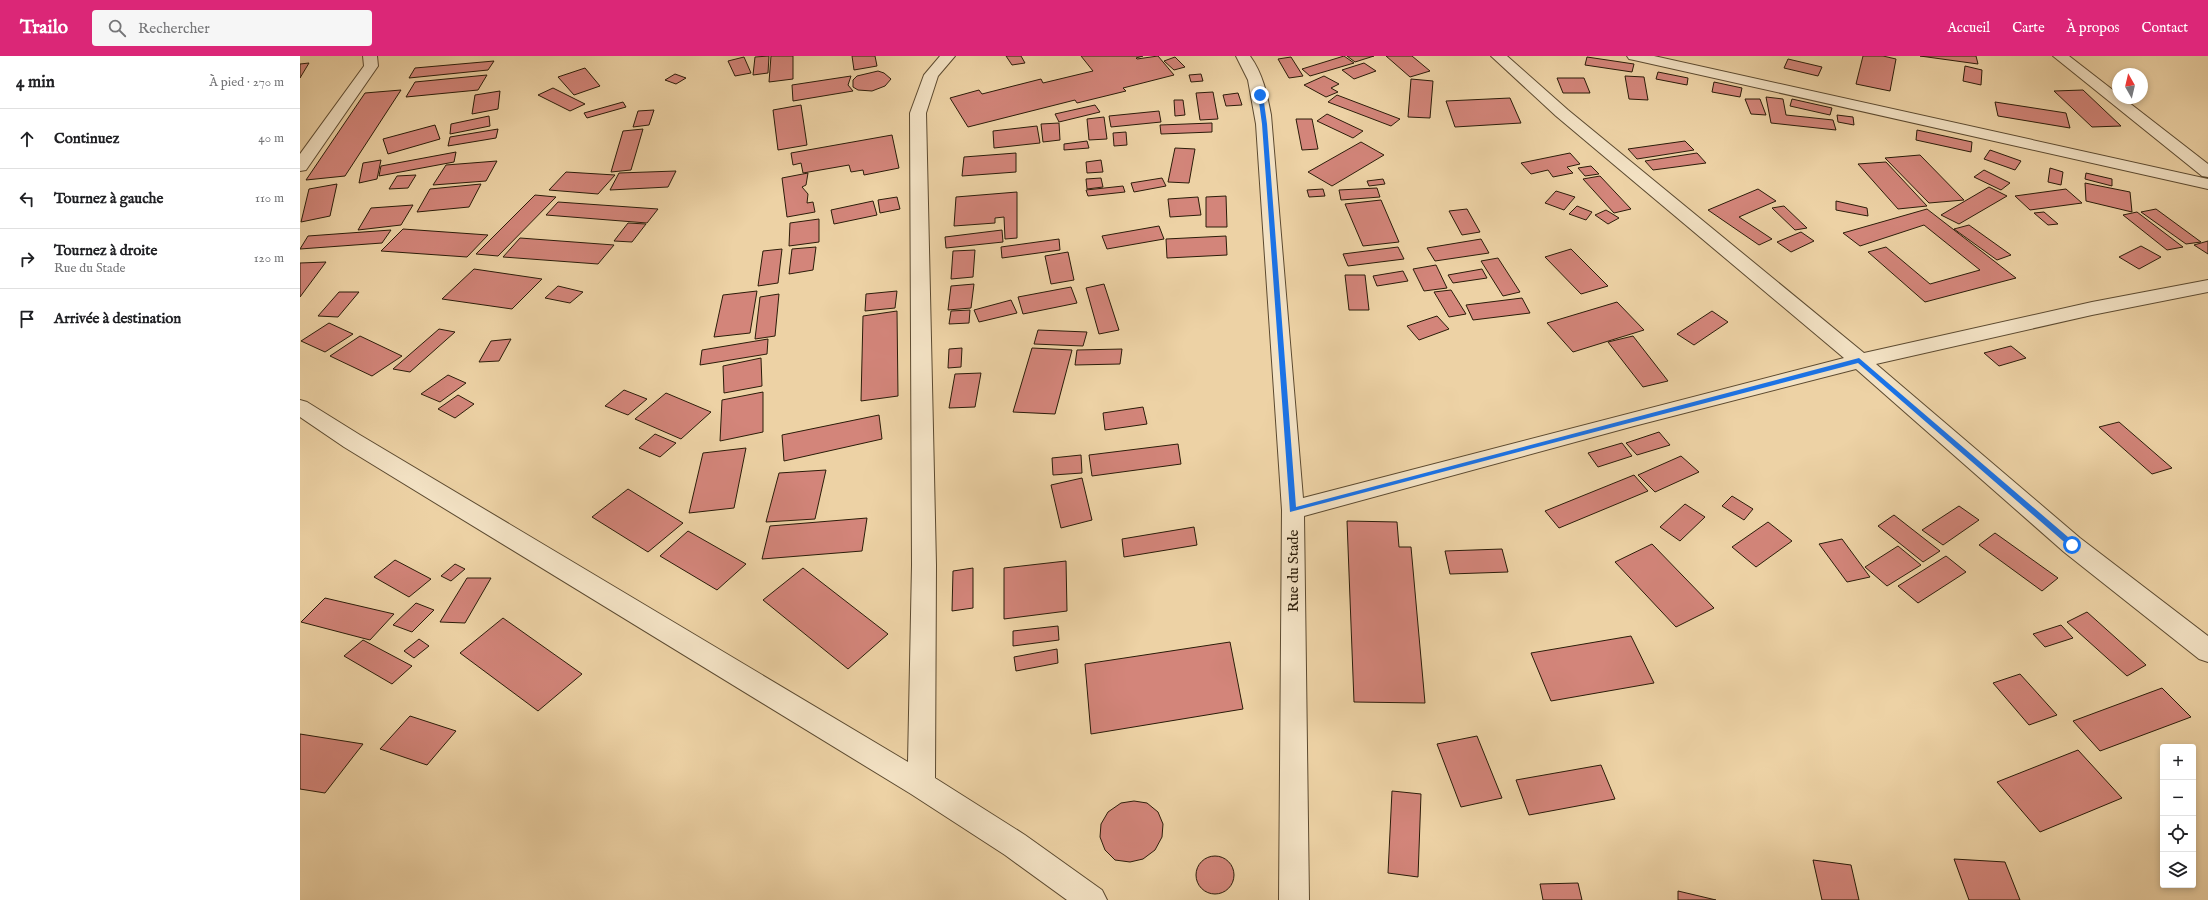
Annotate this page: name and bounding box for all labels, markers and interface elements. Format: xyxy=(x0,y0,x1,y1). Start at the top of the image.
search box xyxy=(92,10,372,46)
text: Trailo xyxy=(20,16,68,40)
icon: search xyxy=(106,17,128,39)
text: Rechercher xyxy=(138,19,210,38)
text: Accueil xyxy=(1947,19,1990,37)
text: Carte xyxy=(2012,19,2045,37)
text: À propos xyxy=(2067,19,2119,37)
text: Contact xyxy=(2141,19,2188,37)
north arrow xyxy=(2112,68,2148,104)
text: 4 min xyxy=(16,72,55,93)
text: À pied · 270 m xyxy=(209,74,284,91)
route end xyxy=(1251,86,1269,104)
icon: ahead xyxy=(16,128,38,150)
text: Continuez xyxy=(54,129,119,148)
text: 40 m xyxy=(258,130,284,147)
icon: left xyxy=(16,188,38,210)
text: Tournez à gauche xyxy=(54,189,163,208)
text: 110 m xyxy=(255,190,284,207)
text: Tournez à droite xyxy=(54,241,157,260)
icon: right xyxy=(16,248,38,270)
text: 120 m xyxy=(254,250,284,267)
text: Rue du Stade xyxy=(54,260,126,277)
icon: arrive xyxy=(16,308,38,330)
text: Arrivée à destination xyxy=(54,309,181,328)
street label: Rue du Stade xyxy=(1284,530,1303,612)
route start xyxy=(2063,536,2081,554)
map controls xyxy=(2160,744,2196,888)
button: + xyxy=(2160,744,2196,780)
button: − xyxy=(2160,780,2196,816)
button: locate xyxy=(2160,816,2196,852)
button: layers xyxy=(2160,852,2196,888)

